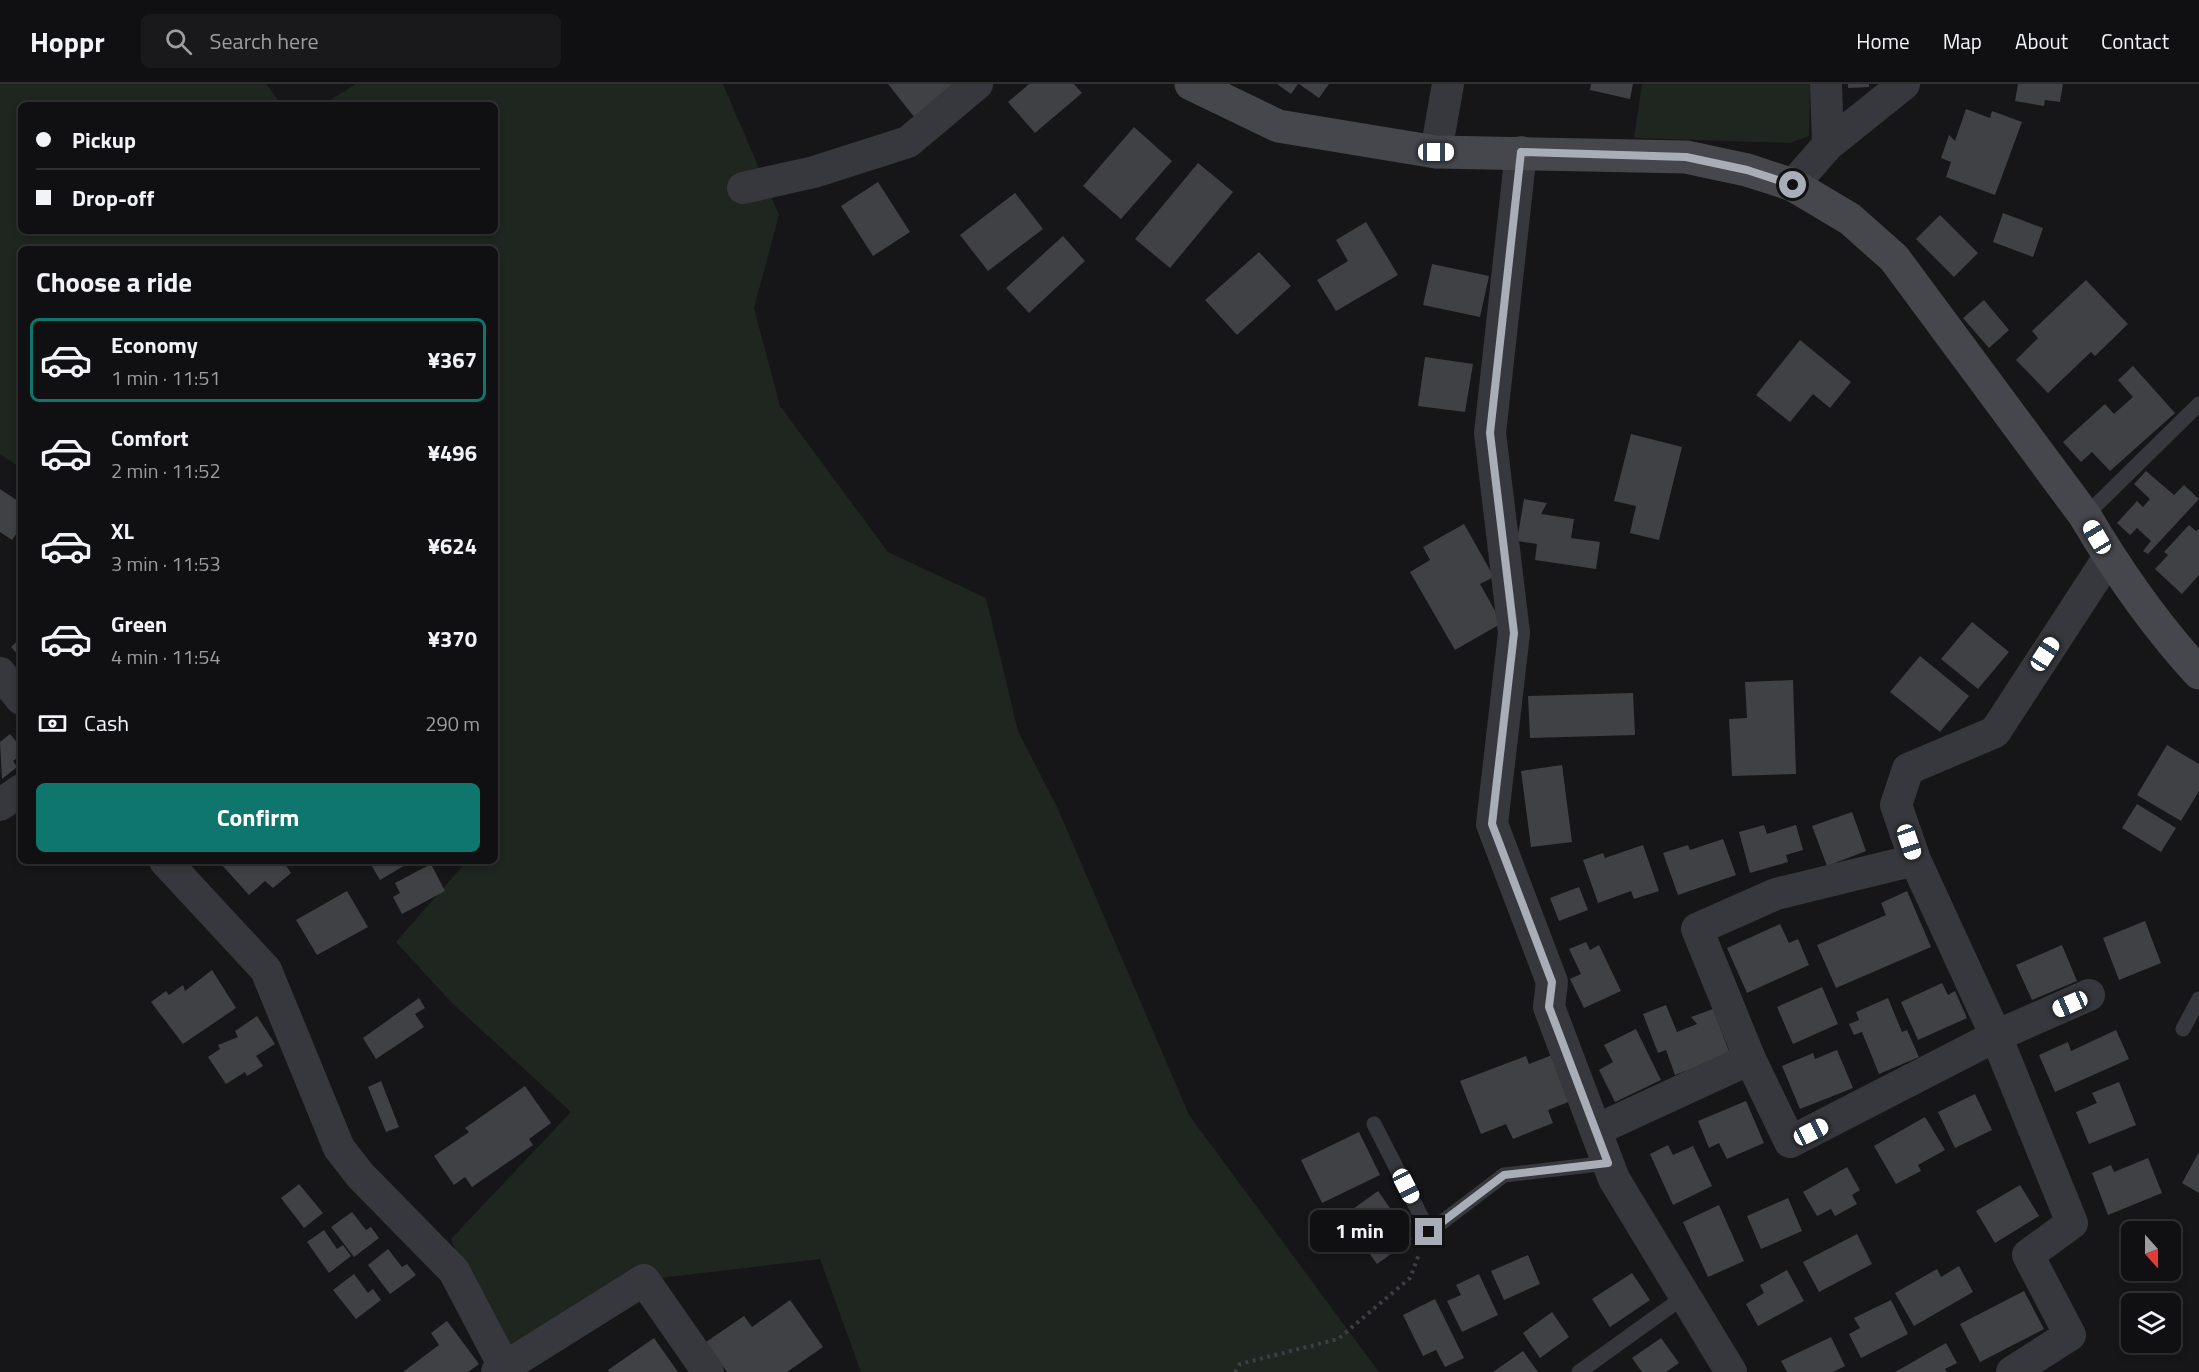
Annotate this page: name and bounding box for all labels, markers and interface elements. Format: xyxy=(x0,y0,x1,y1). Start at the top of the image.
search box xyxy=(141,14,561,68)
text: Hoppr xyxy=(30,20,105,63)
text: Search here xyxy=(210,24,319,58)
icon: search xyxy=(162,25,195,58)
text: Home xyxy=(1856,25,1910,57)
text: Map xyxy=(1943,25,1982,57)
text: About xyxy=(2015,25,2068,57)
text: Contact xyxy=(2101,25,2169,57)
text: Pickup xyxy=(72,123,136,157)
car xyxy=(1418,143,1454,161)
route start xyxy=(1779,171,1806,198)
text: Drop-off xyxy=(72,181,154,215)
text: Choose a ride xyxy=(36,261,192,302)
text: Economy xyxy=(111,328,198,362)
icon: car xyxy=(39,333,93,387)
text: ¥367 xyxy=(428,343,477,377)
text: 1 min · 11:51 xyxy=(111,362,221,393)
text: Comfort xyxy=(111,421,189,455)
icon: car xyxy=(39,426,93,480)
text: ¥496 xyxy=(428,436,477,470)
text: 2 min · 11:52 xyxy=(111,455,221,486)
text: XL xyxy=(111,514,134,548)
car xyxy=(2080,517,2114,557)
icon: car xyxy=(39,519,93,573)
text: ¥624 xyxy=(428,529,477,563)
text: 3 min · 11:53 xyxy=(111,548,221,579)
text: Green xyxy=(111,607,167,641)
icon: car xyxy=(39,612,93,666)
text: ¥370 xyxy=(428,622,477,656)
car xyxy=(2028,634,2062,674)
text: 4 min · 11:54 xyxy=(111,641,221,672)
text: Cash xyxy=(84,706,129,740)
icon: cash xyxy=(36,707,69,740)
text: 290 m xyxy=(425,708,480,739)
button: Confirm xyxy=(36,783,480,852)
car xyxy=(1895,822,1923,862)
car xyxy=(2050,988,2090,1020)
car xyxy=(1791,1116,1831,1148)
car xyxy=(1390,1166,1422,1206)
callout: 1 min xyxy=(1309,1211,1408,1253)
text: 1 min xyxy=(1335,1215,1384,1246)
route end xyxy=(1415,1218,1442,1245)
north arrow xyxy=(2121,1221,2181,1281)
map controls xyxy=(2121,1221,2181,1353)
button: layers xyxy=(2121,1293,2181,1353)

